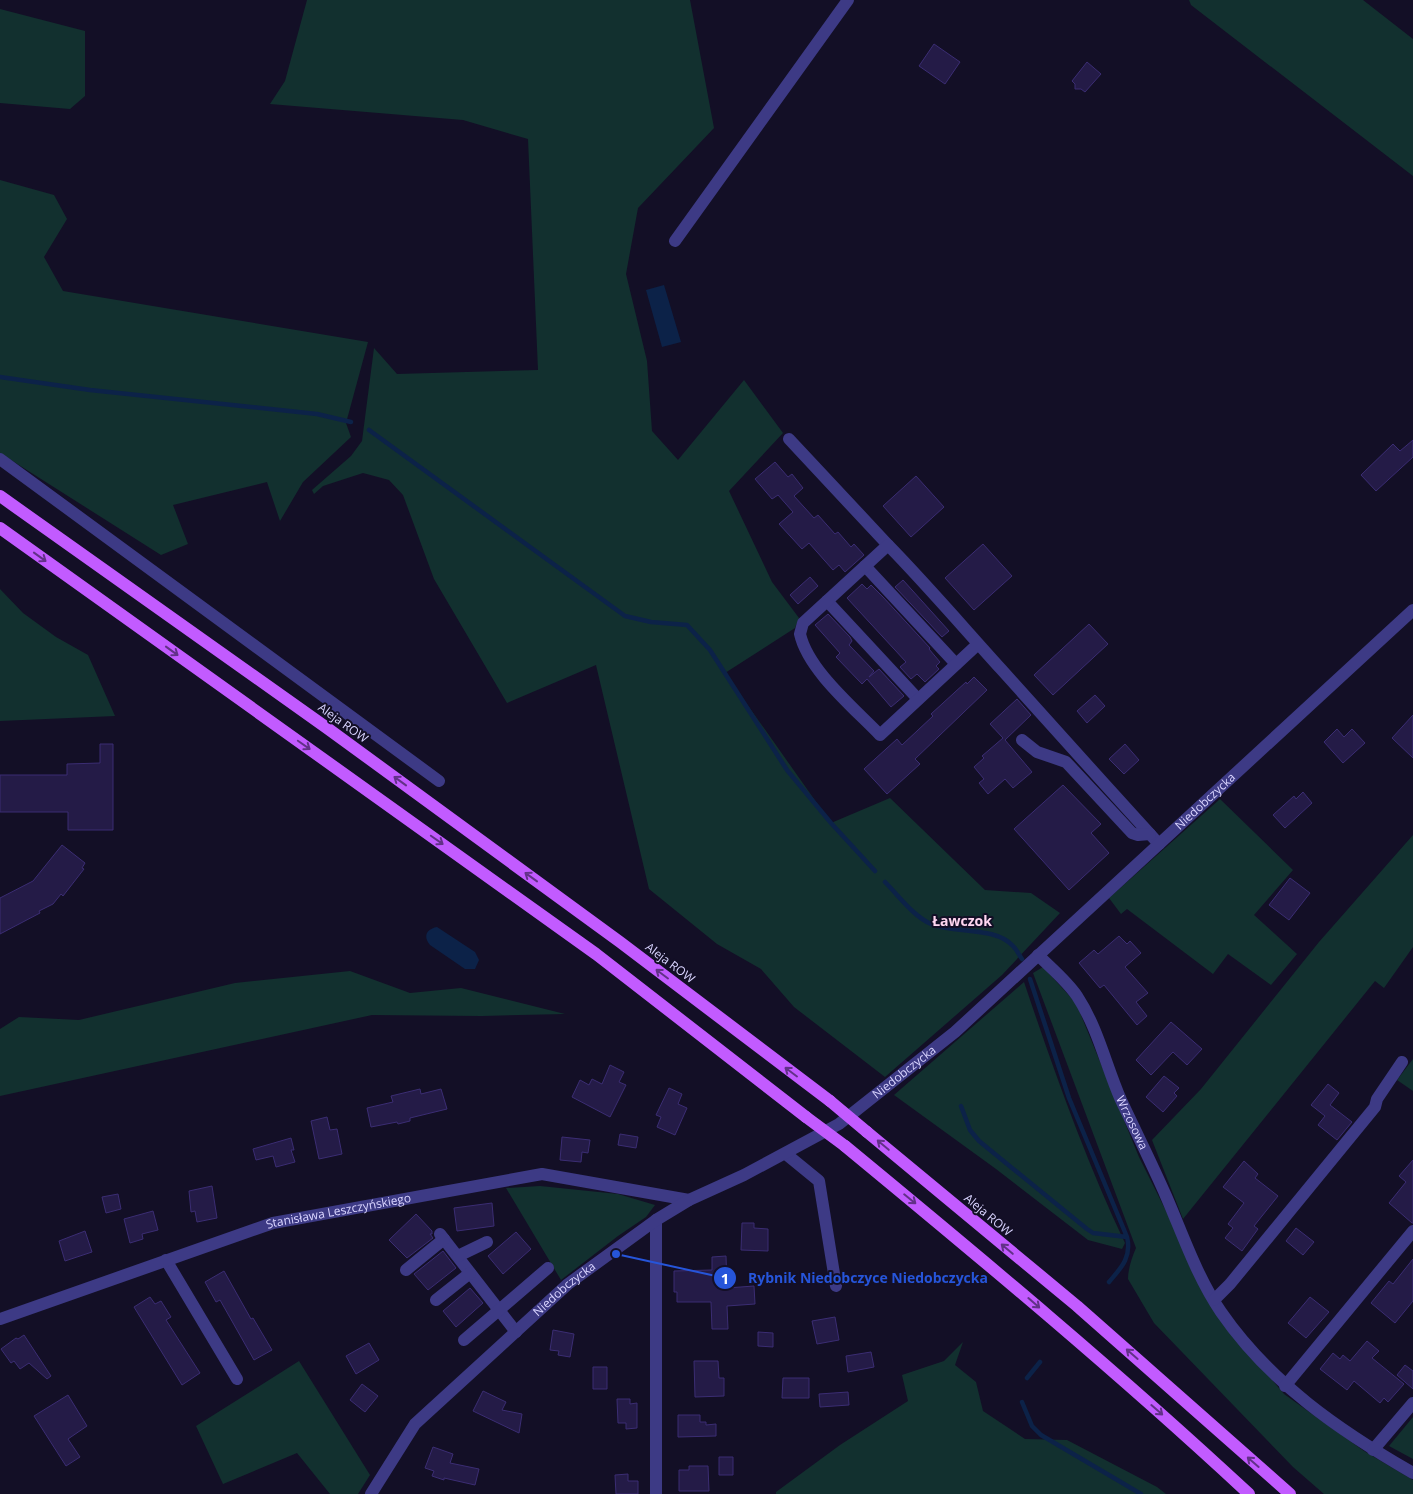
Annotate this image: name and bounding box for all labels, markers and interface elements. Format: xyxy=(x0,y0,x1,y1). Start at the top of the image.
one-way arrow xyxy=(33,551,46,562)
one-way arrow xyxy=(165,646,179,656)
street label: Aleja ROW xyxy=(315,699,372,747)
one-way arrow xyxy=(297,740,311,750)
street label: Niedobczycka xyxy=(1171,769,1239,833)
one-way arrow xyxy=(393,776,407,786)
one-way arrow xyxy=(429,835,443,845)
one-way arrow xyxy=(524,872,538,882)
district label: Ławczok xyxy=(932,911,992,930)
street label: Aleja ROW xyxy=(642,938,699,987)
one-way arrow xyxy=(656,968,669,979)
street label: Niedobczycka xyxy=(869,1041,939,1102)
one-way arrow xyxy=(784,1067,798,1077)
street label: Wrzosowa xyxy=(1112,1093,1152,1152)
one-way arrow xyxy=(876,1139,889,1151)
street label: Stanisława Leszczyńskiego xyxy=(263,1189,412,1233)
street label: Aleja ROW xyxy=(961,1189,1016,1240)
one-way arrow xyxy=(903,1194,916,1205)
one-way arrow xyxy=(1001,1243,1014,1255)
street label: Niedobczycka xyxy=(529,1258,599,1320)
callout: Rybnik Niedobczyce Niedobczycka xyxy=(713,1264,998,1293)
text: 1 xyxy=(721,1268,729,1288)
text: Rybnik Niedobczyce Niedobczycka xyxy=(748,1268,988,1287)
one-way arrow xyxy=(1028,1298,1041,1309)
one-way arrow xyxy=(1125,1348,1138,1360)
one-way arrow xyxy=(1151,1404,1164,1416)
one-way arrow xyxy=(1247,1457,1260,1468)

